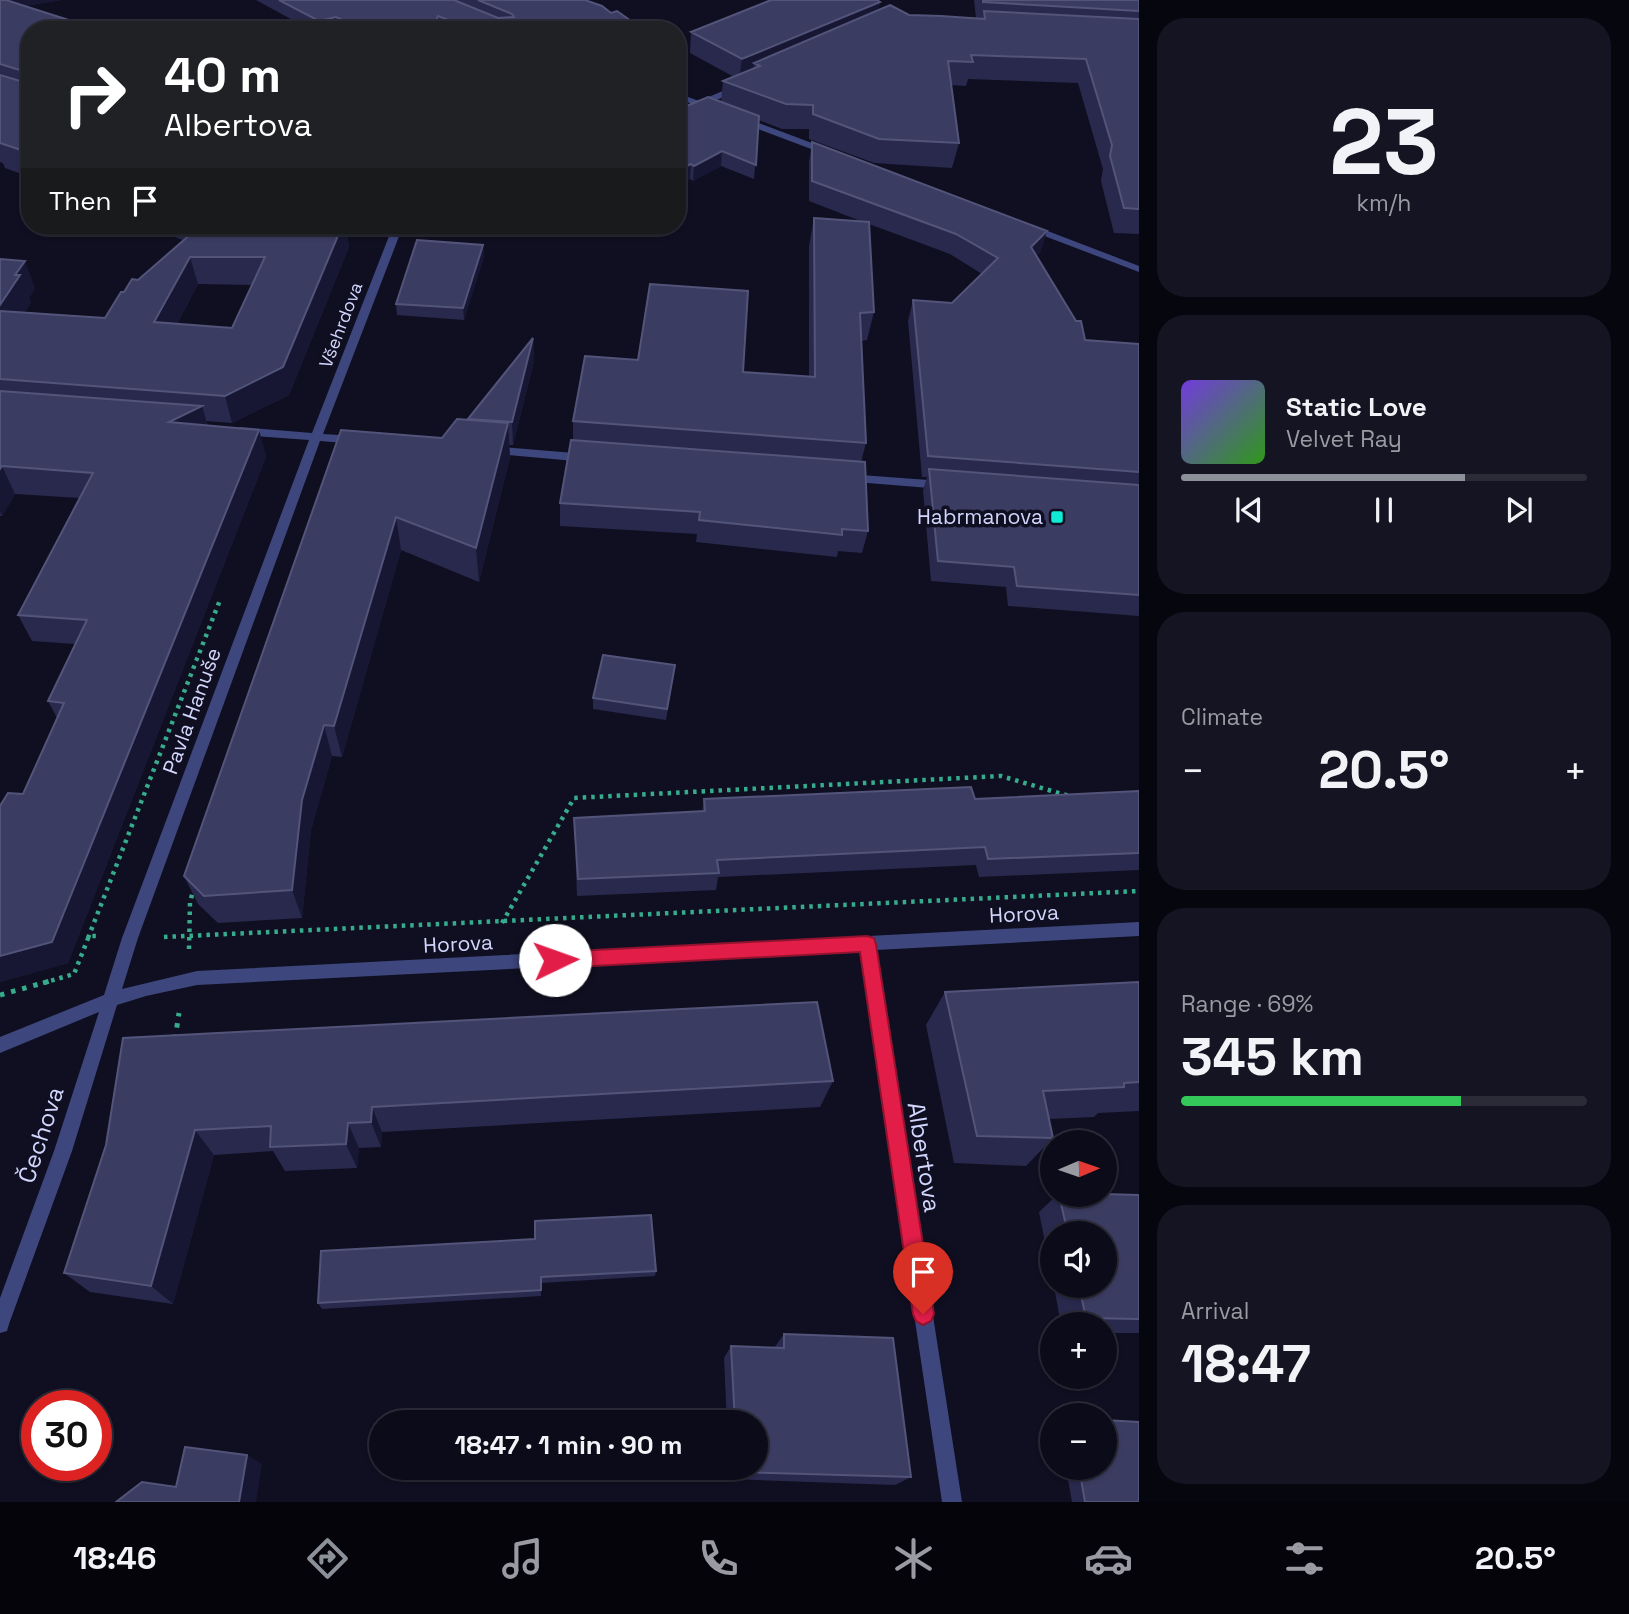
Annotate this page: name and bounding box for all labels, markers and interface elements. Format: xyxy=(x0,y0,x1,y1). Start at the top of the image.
text: 40 m xyxy=(164,44,281,106)
icon: right xyxy=(49,49,140,140)
text: 23 xyxy=(1329,84,1439,201)
text: Albertova xyxy=(164,105,312,145)
icon: arrive xyxy=(126,182,164,220)
text: Then xyxy=(49,184,112,218)
text: km/h xyxy=(1357,188,1411,218)
street label: Všehrdova xyxy=(314,279,367,371)
text: Static Love xyxy=(1286,390,1427,424)
text: Velvet Ray xyxy=(1286,424,1402,454)
icon: previous xyxy=(1230,491,1268,529)
icon: pause xyxy=(1365,491,1403,529)
icon: next xyxy=(1500,491,1538,529)
place label: Habrmanova xyxy=(917,503,1043,530)
marker: Habrmanova xyxy=(1049,509,1065,525)
street label: Pavla Hanuše xyxy=(156,644,227,778)
text: Climate xyxy=(1181,702,1263,732)
text: 20.5° xyxy=(1318,737,1450,803)
text: − xyxy=(1181,747,1205,795)
text: + xyxy=(1563,747,1587,795)
street label: Horova xyxy=(988,898,1060,929)
position arrow xyxy=(518,923,592,997)
street label: Horova xyxy=(422,928,494,959)
text: Range · 69% xyxy=(1181,989,1313,1019)
text: 345 km xyxy=(1181,1024,1364,1090)
street label: Čechova xyxy=(10,1083,71,1187)
street label: Albertova xyxy=(901,1100,949,1214)
north arrow xyxy=(1040,1130,1116,1208)
map controls xyxy=(1040,1130,1117,1480)
button: sound xyxy=(1040,1221,1117,1298)
pin xyxy=(893,1242,953,1314)
icon: arrive xyxy=(904,1253,942,1291)
text: Arrival xyxy=(1181,1296,1249,1326)
button: + xyxy=(1040,1312,1117,1389)
text: 18:47 xyxy=(1181,1331,1311,1397)
speed limit sign: 30 xyxy=(21,1390,112,1481)
button: − xyxy=(1040,1403,1117,1480)
text: 18:47 · 1 min · 90 m xyxy=(455,1428,682,1462)
icon: directions xyxy=(303,1534,352,1583)
icon: music xyxy=(498,1534,547,1583)
icon: phone xyxy=(694,1534,743,1583)
icon: climate xyxy=(889,1534,938,1583)
icon: car xyxy=(1084,1534,1133,1583)
icon: filters xyxy=(1280,1534,1329,1583)
text: 18:46 xyxy=(73,1538,157,1578)
text: 20.5° xyxy=(1475,1538,1556,1578)

